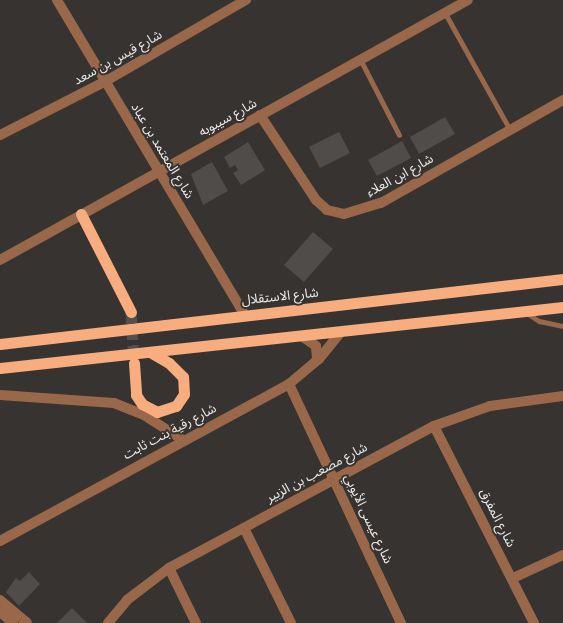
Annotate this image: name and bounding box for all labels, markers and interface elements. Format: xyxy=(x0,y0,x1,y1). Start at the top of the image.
street label: شارع قيس بن سعد xyxy=(71,27,165,89)
street label: شارع سيبوبه xyxy=(196,96,260,140)
street label: شارع المعتمد بن عباد xyxy=(127,100,197,202)
street label: شارع ابن العلاء xyxy=(364,151,436,201)
street label: شارع الاستقلال xyxy=(241,285,319,309)
street label: شارع رقية بنت ثابت xyxy=(121,401,219,463)
street label: شارع مصعب بن الزبير xyxy=(264,440,370,506)
street label: شارع عيسى الأيوبي xyxy=(340,472,396,566)
street label: شارع المفرق xyxy=(476,486,518,550)

